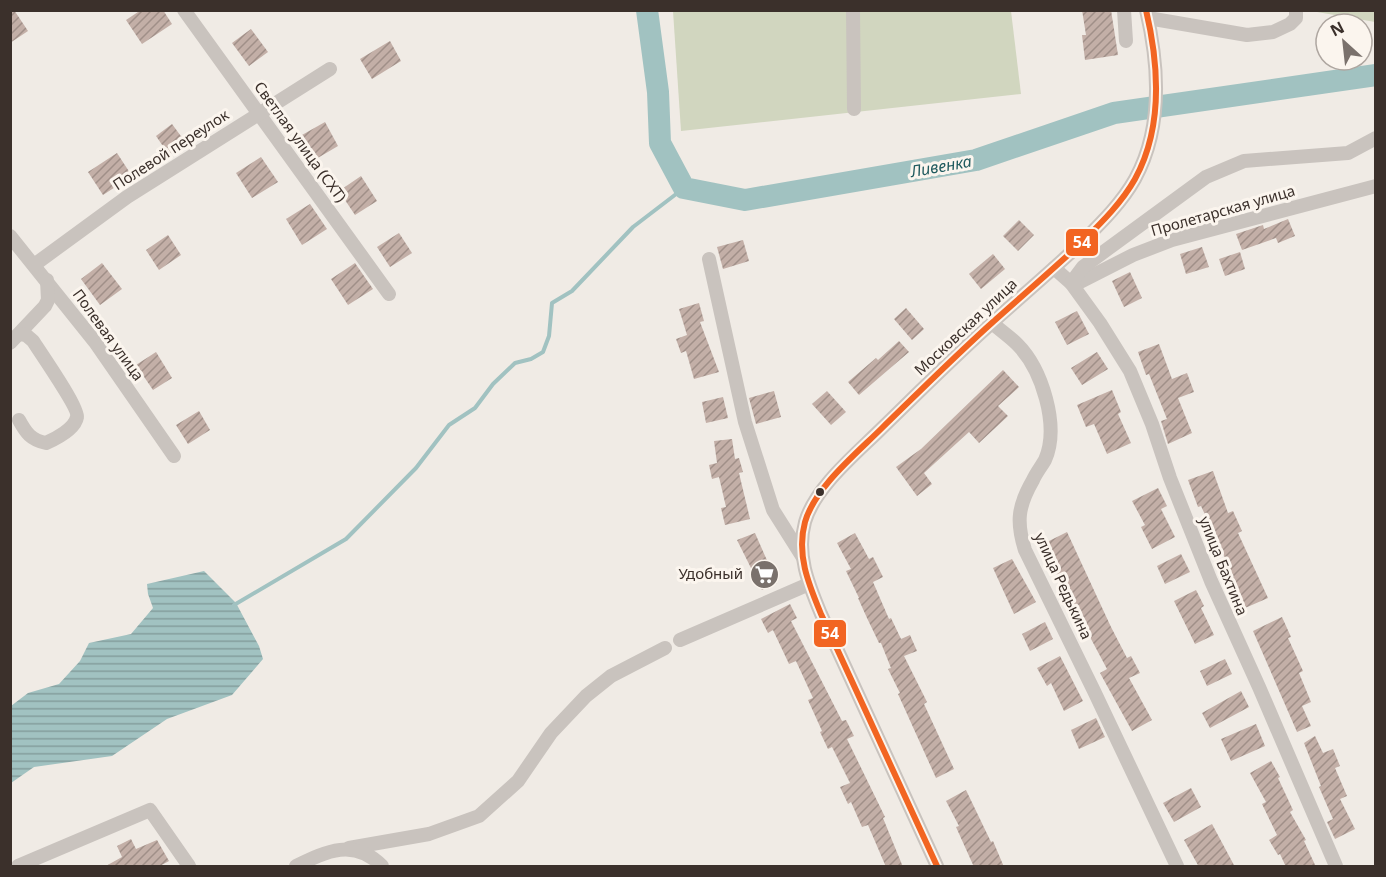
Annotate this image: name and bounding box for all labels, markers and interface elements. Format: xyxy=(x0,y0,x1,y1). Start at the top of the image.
north arrow xyxy=(1314,12,1374,72)
text: N xyxy=(1326,16,1348,41)
street label: Светлая улица (СХТ) xyxy=(250,77,351,206)
street label: Полевой переулок xyxy=(109,104,232,194)
water label: Ливенка xyxy=(908,150,973,182)
street label: Пролетарская улица xyxy=(1148,180,1297,240)
line badge: 54 xyxy=(1065,228,1099,257)
text: 54 xyxy=(1073,231,1091,253)
street label: Московская улица xyxy=(910,273,1021,379)
street label: Полевая улица xyxy=(69,284,149,384)
unlabelled marker xyxy=(814,486,826,498)
street label: улица Бахтина xyxy=(1195,513,1253,618)
street label: улица Редькина xyxy=(1030,529,1097,642)
supermarket icon: Удобный xyxy=(748,558,780,590)
place label: Удобный xyxy=(678,563,743,583)
line badge: 54 xyxy=(813,619,847,648)
text: 54 xyxy=(821,622,839,644)

